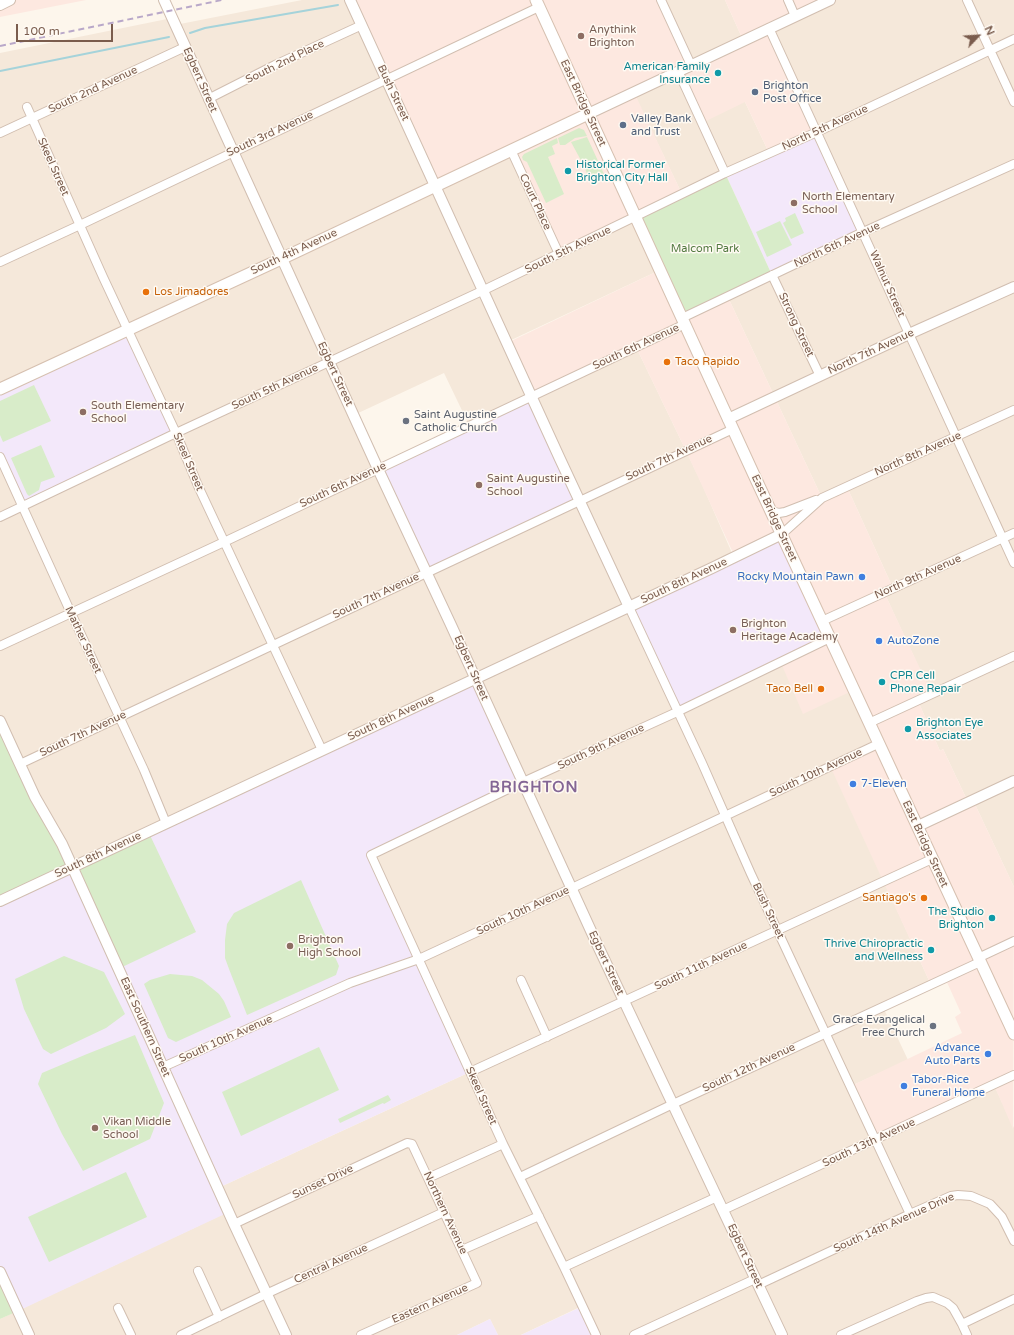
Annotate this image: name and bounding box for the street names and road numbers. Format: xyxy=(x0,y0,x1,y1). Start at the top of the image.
street label: South 2nd Place xyxy=(244,37,326,87)
street label: Egbert Street xyxy=(180,45,220,115)
street label: East Bridge Street xyxy=(557,57,609,149)
street label: Bush Street xyxy=(374,63,412,123)
street label: South 2nd Avenue xyxy=(46,64,140,116)
street label: North 5th Avenue xyxy=(780,102,870,154)
street label: South 3rd Avenue xyxy=(225,108,315,160)
street label: Skeel Street xyxy=(34,136,72,198)
street label: Court Place xyxy=(516,172,554,232)
street label: North 6th Avenue xyxy=(792,219,882,271)
street label: South 5th Avenue xyxy=(523,223,613,277)
street label: South 4th Avenue xyxy=(249,226,339,278)
street label: Walnut Street xyxy=(866,249,908,319)
street label: Strong Street xyxy=(775,291,817,359)
street label: South 6th Avenue xyxy=(591,321,681,373)
street label: North 7th Avenue xyxy=(826,326,916,378)
street label: Egbert Street xyxy=(314,340,356,408)
street label: South 5th Avenue xyxy=(230,361,320,413)
street label: North 8th Avenue xyxy=(873,429,963,479)
street label: Skeel Street xyxy=(170,431,206,493)
street label: South 7th Avenue xyxy=(624,432,714,484)
street label: South 6th Avenue xyxy=(298,459,388,511)
street label: East Bridge Street xyxy=(748,472,800,564)
street label: North 9th Avenue xyxy=(873,552,963,602)
street label: South 8th Avenue xyxy=(639,555,729,607)
street label: South 7th Avenue xyxy=(331,570,421,622)
street label: Mather Street xyxy=(62,604,104,676)
street label: Egbert Street xyxy=(451,633,491,703)
street label: South 8th Avenue xyxy=(346,692,436,744)
street label: South 7th Avenue xyxy=(38,708,128,760)
street label: South 9th Avenue xyxy=(556,721,646,773)
street label: South 10th Avenue xyxy=(768,746,864,800)
street label: East Bridge Street xyxy=(899,798,951,890)
street label: South 8th Avenue xyxy=(53,829,143,881)
street label: Bush Street xyxy=(749,881,787,941)
street label: South 10th Avenue xyxy=(475,884,571,938)
street label: Egbert Street xyxy=(585,929,627,997)
street label: South 11th Avenue xyxy=(653,939,749,993)
street label: East Southern Street xyxy=(117,975,173,1079)
street label: South 10th Avenue xyxy=(177,1012,275,1066)
street label: South 12th Avenue xyxy=(701,1041,797,1095)
street label: Skeel Street xyxy=(462,1065,500,1127)
street label: South 13th Avenue xyxy=(821,1116,917,1170)
street label: Sunset Drive xyxy=(290,1162,356,1202)
street label: Northern Avenue xyxy=(420,1169,470,1257)
street label: South 14th Avenue Drive xyxy=(832,1190,956,1256)
street label: Egbert Street xyxy=(724,1222,766,1290)
street label: Central Avenue xyxy=(292,1241,370,1287)
street label: Eastern Avenue xyxy=(390,1281,470,1327)

